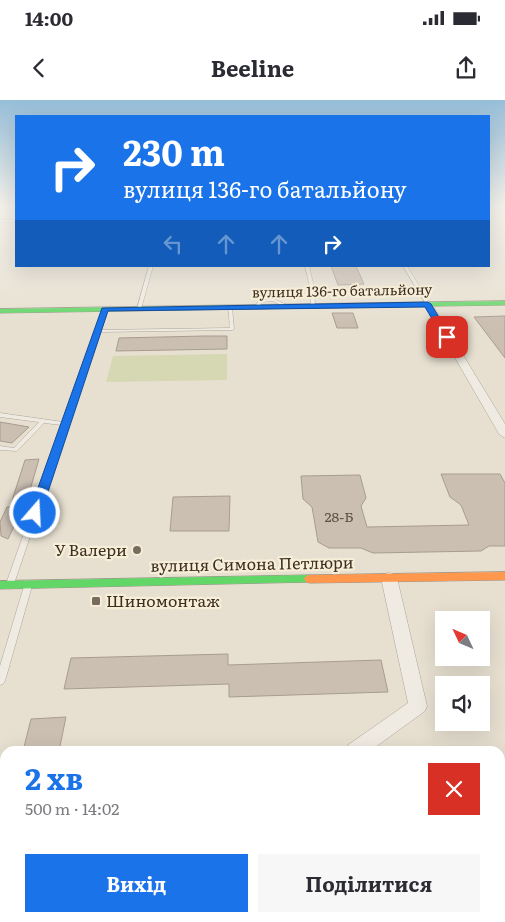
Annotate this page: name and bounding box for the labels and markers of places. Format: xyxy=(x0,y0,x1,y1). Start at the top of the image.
pin xyxy=(426,316,468,358)
place label: У Валери xyxy=(55,537,127,561)
marker: У Валери xyxy=(131,544,143,556)
place label: Шиномонтаж xyxy=(106,588,220,612)
marker: Шиномонтаж xyxy=(90,595,102,607)

